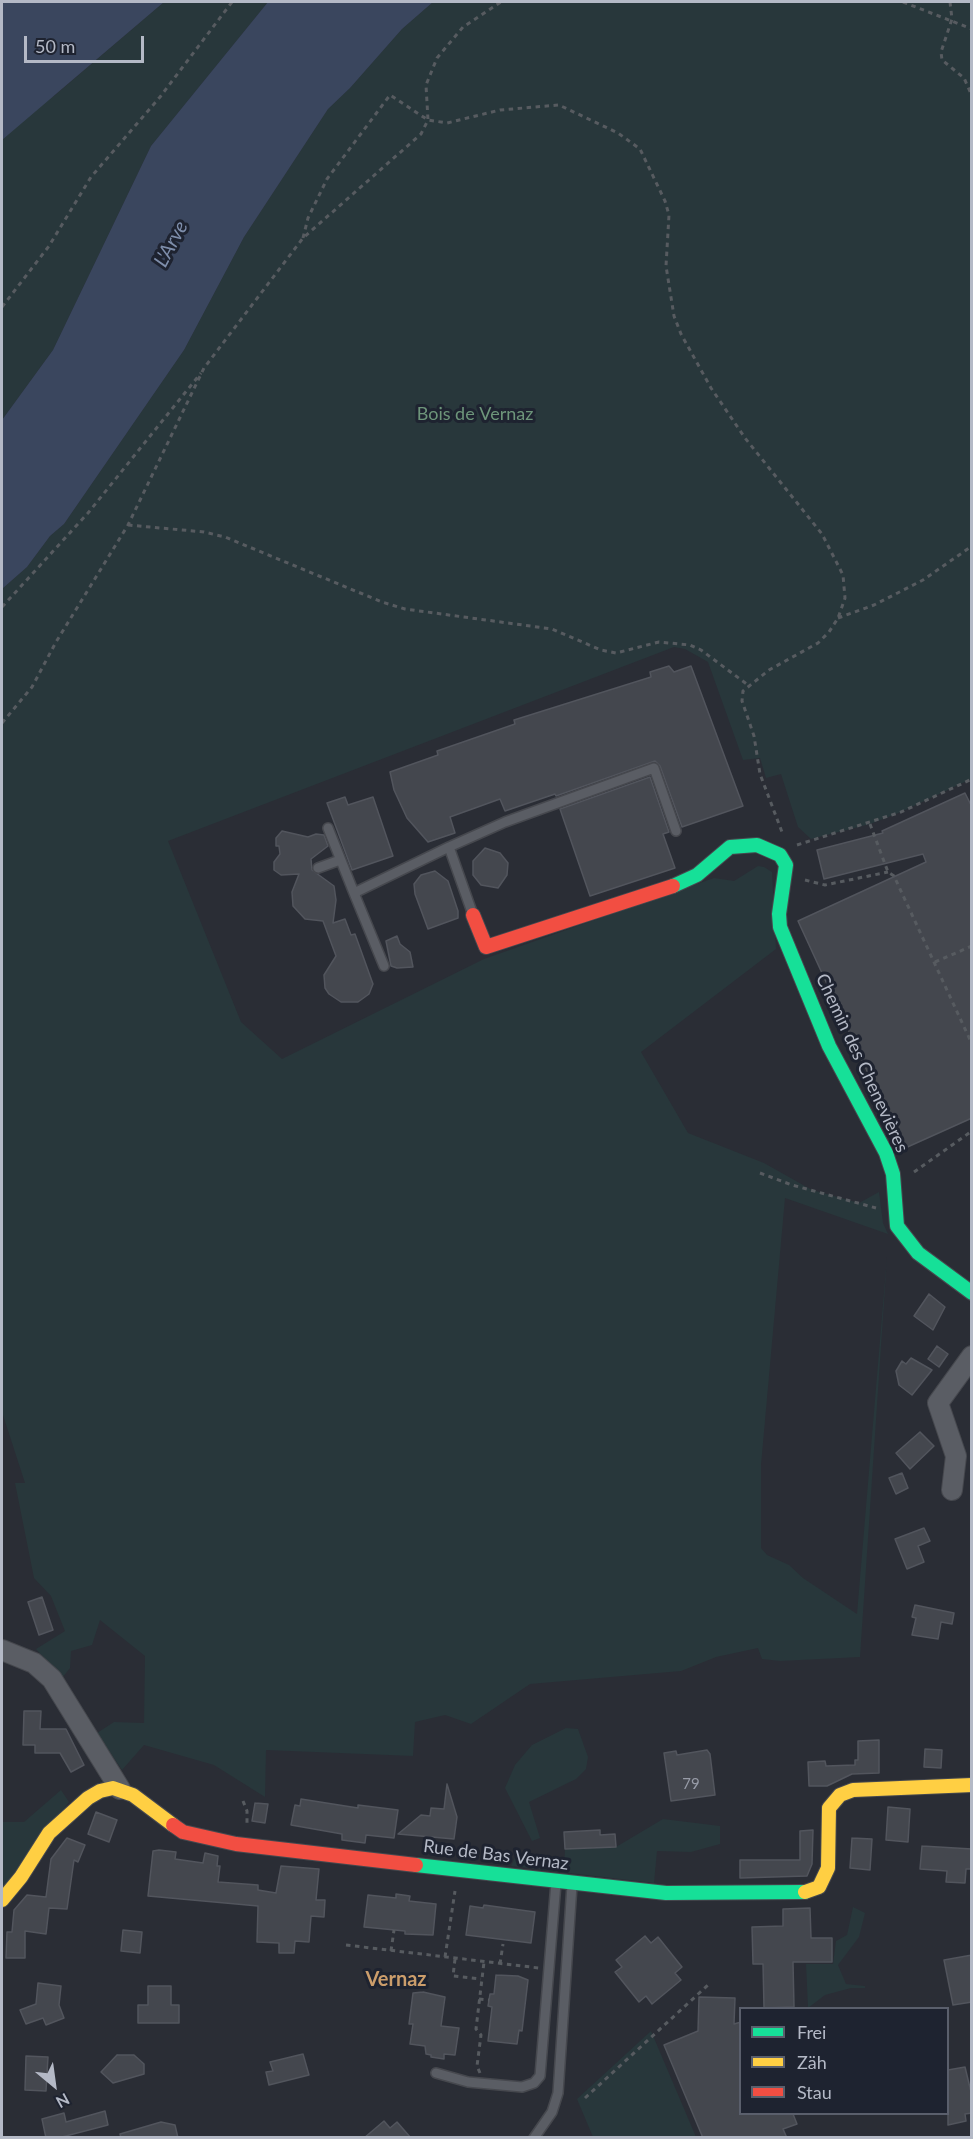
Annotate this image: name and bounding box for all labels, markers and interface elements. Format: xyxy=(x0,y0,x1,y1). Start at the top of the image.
scale bar xyxy=(27,24,147,62)
text: 50 m xyxy=(35,35,75,57)
water label: L'Arve xyxy=(149,217,193,271)
park label: Bois de Vernaz xyxy=(417,403,533,425)
street label: Chemin des Chenevières xyxy=(811,970,913,1156)
house number: 79 xyxy=(682,1775,700,1793)
street label: Rue de Bas Vernaz xyxy=(422,1835,570,1875)
district label: Vernaz xyxy=(365,1968,427,1992)
legend xyxy=(739,2007,949,2115)
text: Frei xyxy=(797,2021,826,2043)
text: Zäh xyxy=(797,2051,827,2073)
north arrow xyxy=(24,2055,84,2115)
text: Stau xyxy=(797,2081,832,2103)
text: N xyxy=(53,2090,73,2112)

